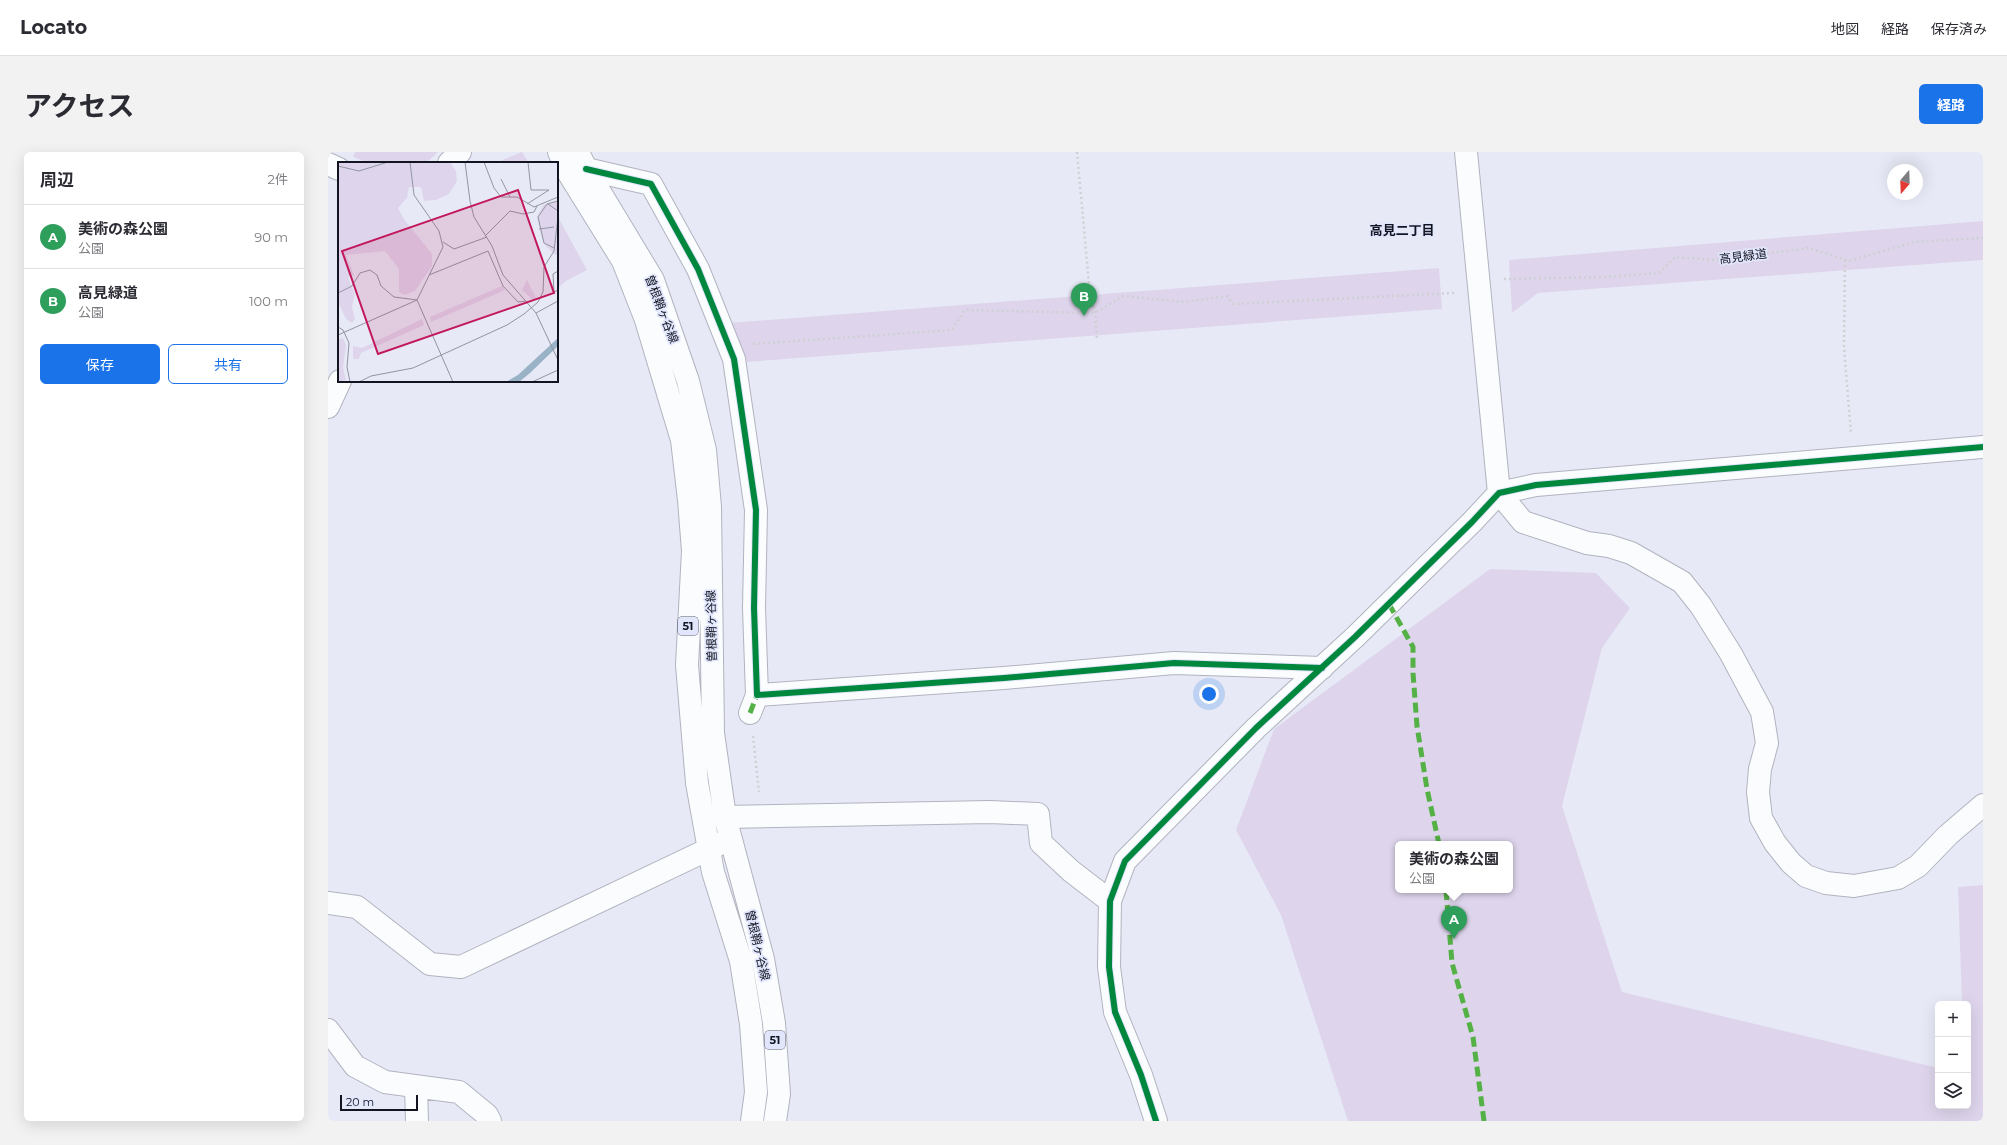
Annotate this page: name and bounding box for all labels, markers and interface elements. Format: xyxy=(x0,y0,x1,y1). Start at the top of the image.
text: Locato xyxy=(20,16,87,39)
text: 地図 xyxy=(1831,20,1859,38)
text: 経路 xyxy=(1881,20,1909,38)
text: 保存済み xyxy=(1931,20,1987,38)
button: 経路 xyxy=(1919,84,1983,124)
text: アクセス xyxy=(24,89,135,123)
inset map xyxy=(338,162,558,382)
north arrow xyxy=(1887,164,1923,200)
text: 周辺 xyxy=(40,170,74,190)
text: 2件 xyxy=(268,171,288,187)
text: 美術の森公園 xyxy=(78,219,168,238)
district label: 高見二丁目 xyxy=(1369,222,1435,238)
text: A xyxy=(48,229,58,245)
text: 90 m xyxy=(254,229,288,245)
text: 公園 xyxy=(78,240,104,256)
street label: 高見緑道 xyxy=(1718,246,1768,266)
street label: 曽根鞘ヶ谷線 xyxy=(642,273,682,345)
text: 高見緑道 xyxy=(78,283,138,302)
pin: B xyxy=(1071,283,1097,316)
text: B xyxy=(48,293,58,309)
text: 100 m xyxy=(249,293,288,309)
text: 公園 xyxy=(78,304,104,320)
button: 保存 xyxy=(40,344,160,384)
button: 共有 xyxy=(168,344,288,384)
street label: 曽根鞘ヶ谷線 xyxy=(703,590,719,662)
road number: 51 xyxy=(678,617,698,635)
your location xyxy=(1199,684,1219,704)
popup xyxy=(1395,841,1513,893)
text: 美術の森公園 xyxy=(1409,849,1499,868)
text: 公園 xyxy=(1409,870,1435,886)
pin: A xyxy=(1441,906,1467,939)
street label: 曽根鞘ヶ谷線 xyxy=(743,908,773,982)
map controls xyxy=(1935,1001,1971,1109)
button: + xyxy=(1935,1001,1971,1037)
road number: 51 xyxy=(765,1031,785,1049)
button: − xyxy=(1935,1037,1971,1073)
button: layers xyxy=(1935,1073,1971,1109)
scale bar xyxy=(340,1093,418,1112)
text: 20 m xyxy=(346,1095,374,1109)

